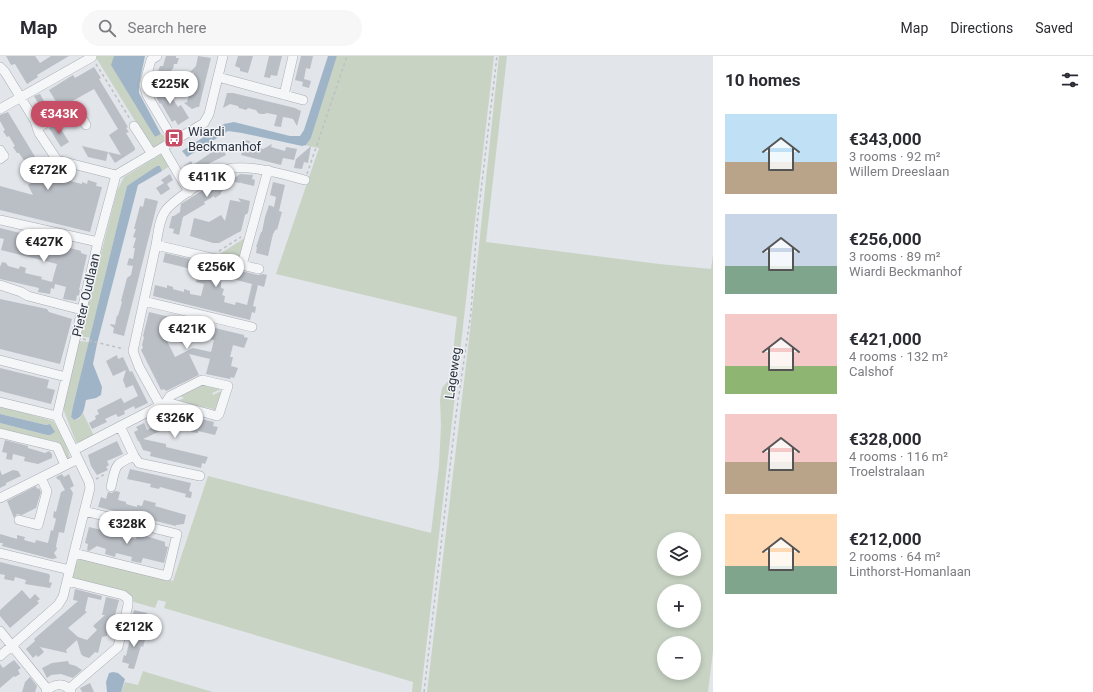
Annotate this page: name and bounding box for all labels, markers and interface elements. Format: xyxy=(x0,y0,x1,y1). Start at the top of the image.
search box xyxy=(82,10,362,46)
text: Map xyxy=(20,16,58,39)
icon: search xyxy=(96,17,118,39)
text: Search here xyxy=(128,19,206,37)
text: Map xyxy=(901,20,928,36)
text: Directions xyxy=(950,20,1013,36)
text: Saved xyxy=(1035,20,1073,36)
icon: filters xyxy=(1059,69,1081,91)
text: 10 homes xyxy=(725,70,801,90)
pin: €225K xyxy=(142,71,198,105)
text: €225K xyxy=(151,76,189,91)
pin: €343K xyxy=(31,101,87,135)
text: €343K xyxy=(40,106,78,121)
place label: Wiardi Beckmanhof xyxy=(188,124,262,154)
bus stop icon: Wiardi Beckmanhof xyxy=(163,127,185,149)
text: €343,000 xyxy=(849,129,921,149)
icon: home xyxy=(757,130,805,178)
text: 3 rooms · 92 m² xyxy=(849,149,941,164)
pin: €272K xyxy=(20,157,76,191)
text: €272K xyxy=(29,162,67,177)
pin: €411K xyxy=(179,164,235,198)
text: Willem Dreeslaan xyxy=(849,164,949,179)
text: €411K xyxy=(188,169,226,184)
pin: €427K xyxy=(16,229,72,263)
text: €256,000 xyxy=(849,229,921,249)
icon: home xyxy=(757,230,805,278)
text: €427K xyxy=(25,234,63,249)
text: 3 rooms · 89 m² xyxy=(849,249,941,264)
street label: Pieter Oudlaan xyxy=(69,252,103,338)
pin: €256K xyxy=(188,254,244,288)
text: €256K xyxy=(197,259,235,274)
text: Wiardi Beckmanhof xyxy=(849,264,962,279)
pin: €421K xyxy=(159,316,215,350)
text: €421K xyxy=(168,321,206,336)
text: €421,000 xyxy=(849,329,921,349)
icon: home xyxy=(757,330,805,378)
street label: Lageweg xyxy=(442,346,464,400)
text: 4 rooms · 132 m² xyxy=(849,349,948,364)
text: Calshof xyxy=(849,364,894,379)
pin: €326K xyxy=(147,405,203,439)
text: €326K xyxy=(156,410,194,425)
text: €328,000 xyxy=(849,429,921,449)
icon: home xyxy=(757,430,805,478)
text: 4 rooms · 116 m² xyxy=(849,449,948,464)
text: Troelstralaan xyxy=(849,464,925,479)
pin: €328K xyxy=(99,511,155,545)
text: €328K xyxy=(108,516,146,531)
text: €212,000 xyxy=(849,529,921,549)
icon: home xyxy=(757,530,805,578)
map controls xyxy=(657,532,701,680)
button: layers xyxy=(657,532,701,576)
text: 2 rooms · 64 m² xyxy=(849,549,941,564)
text: Linthorst-Homanlaan xyxy=(849,564,971,579)
button: + xyxy=(657,584,701,628)
pin: €212K xyxy=(106,614,162,648)
text: €212K xyxy=(115,619,153,634)
button: − xyxy=(657,636,701,680)

